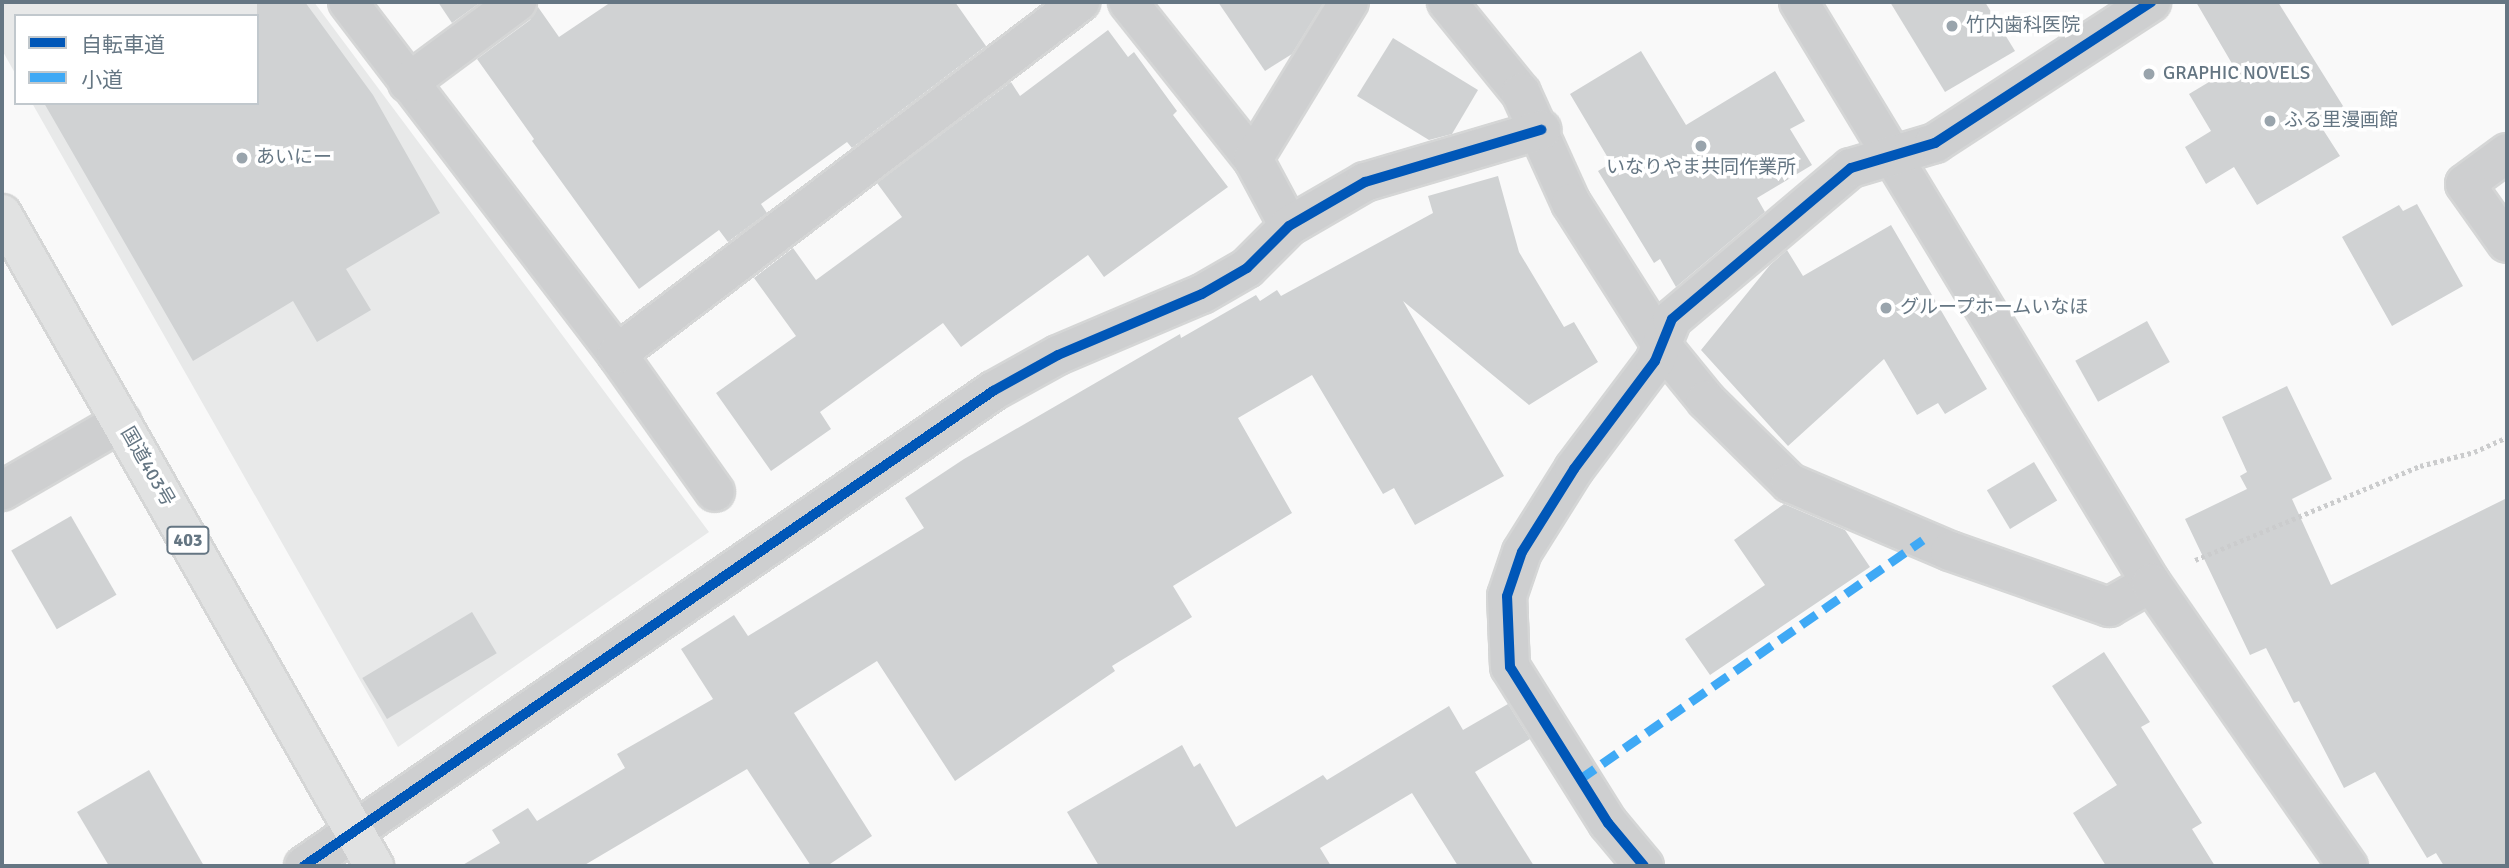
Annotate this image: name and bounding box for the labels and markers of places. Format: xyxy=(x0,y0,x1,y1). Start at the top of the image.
place label: 竹内歯科医院 xyxy=(1966,15,2080,37)
marker: 竹内歯科医院 xyxy=(1944,18,1960,34)
place label: GRAPHIC NOVELS xyxy=(2163,63,2310,85)
marker: GRAPHIC NOVELS xyxy=(2141,66,2157,82)
place label: ふる里漫画館 xyxy=(2284,110,2398,132)
marker: ふる里漫画館 xyxy=(2262,113,2278,129)
marker: いなりやま共同作業所 xyxy=(1693,138,1709,154)
place label: あいにー xyxy=(256,147,332,169)
marker: あいにー xyxy=(234,150,250,166)
place label: いなりやま共同作業所 xyxy=(1606,157,1796,179)
place label: グループホームいなほ xyxy=(1900,297,2090,319)
marker: グループホームいなほ xyxy=(1878,300,1894,316)

